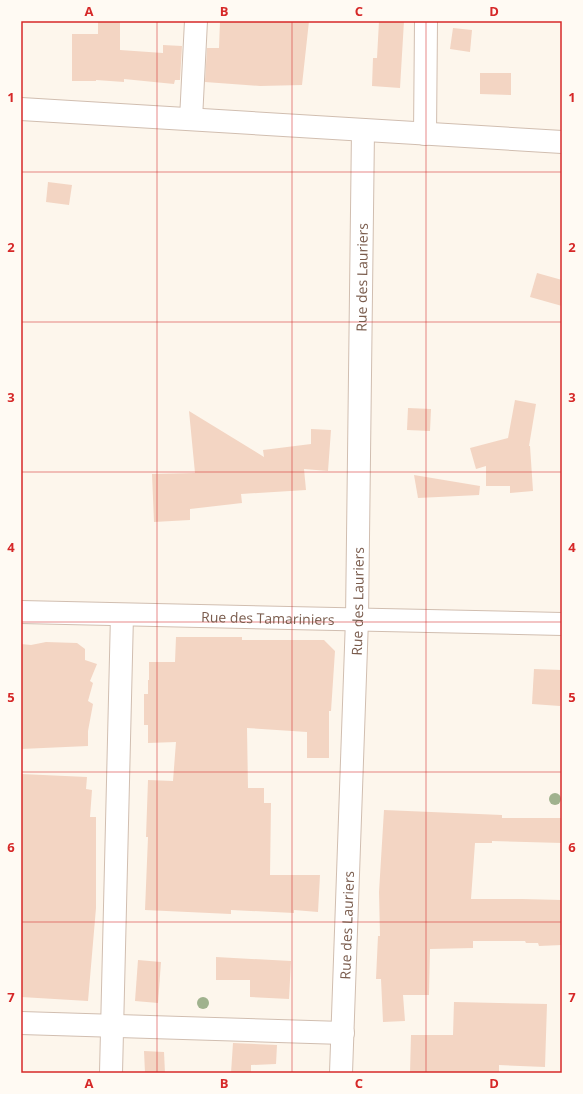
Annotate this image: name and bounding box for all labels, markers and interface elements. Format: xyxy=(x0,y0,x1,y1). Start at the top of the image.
text: A xyxy=(85,2,94,20)
text: B xyxy=(220,2,229,20)
text: C xyxy=(355,2,363,20)
text: D xyxy=(489,2,499,20)
text: 1 xyxy=(7,88,15,106)
text: 1 xyxy=(568,88,576,106)
street label: Rue des Lauriers xyxy=(351,222,371,332)
text: 2 xyxy=(7,238,15,256)
text: 2 xyxy=(568,238,576,256)
text: 3 xyxy=(7,388,15,406)
text: 3 xyxy=(568,388,576,406)
text: 4 xyxy=(7,538,15,556)
text: 4 xyxy=(568,538,576,556)
street label: Rue des Lauriers xyxy=(346,546,367,656)
street label: Rue des Tamariniers xyxy=(201,606,335,628)
text: 5 xyxy=(7,688,15,706)
text: 5 xyxy=(568,688,576,706)
text: 6 xyxy=(7,838,15,856)
text: 6 xyxy=(568,838,576,856)
street label: Rue des Lauriers xyxy=(335,870,358,980)
text: 7 xyxy=(7,988,15,1006)
text: 7 xyxy=(568,988,576,1006)
text: A xyxy=(85,1074,94,1092)
text: B xyxy=(220,1074,229,1092)
text: C xyxy=(355,1074,363,1092)
text: D xyxy=(489,1074,499,1092)

